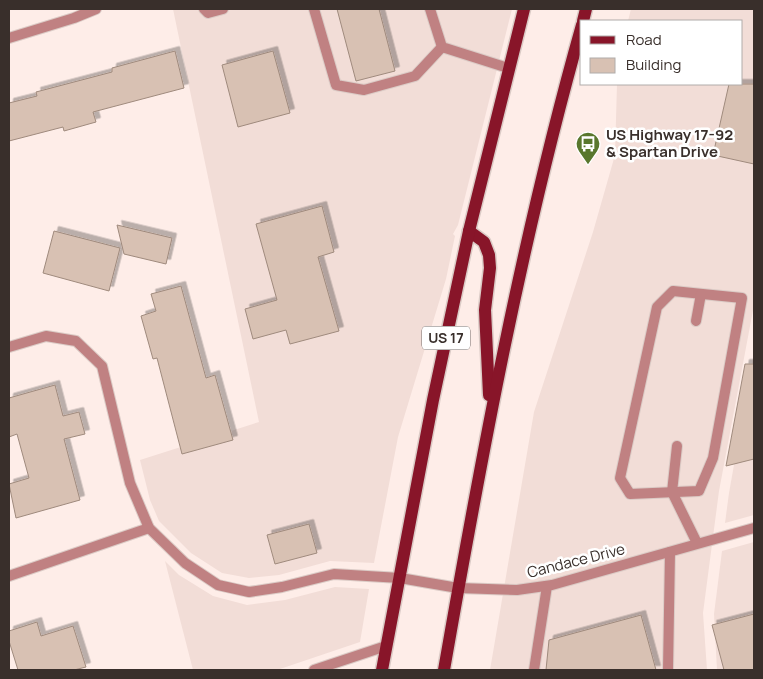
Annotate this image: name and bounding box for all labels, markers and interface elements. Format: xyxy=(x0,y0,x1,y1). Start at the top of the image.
legend xyxy=(580,20,743,85)
text: Road xyxy=(626,29,662,50)
text: Building xyxy=(626,54,681,75)
place label: US Highway 17-92 & Spartan Drive xyxy=(606,124,733,162)
bus stop icon: US Highway 17-92 & Spartan Drive xyxy=(575,131,601,165)
road number: US 17 xyxy=(422,326,470,349)
street label: Candace Drive xyxy=(525,538,627,583)

